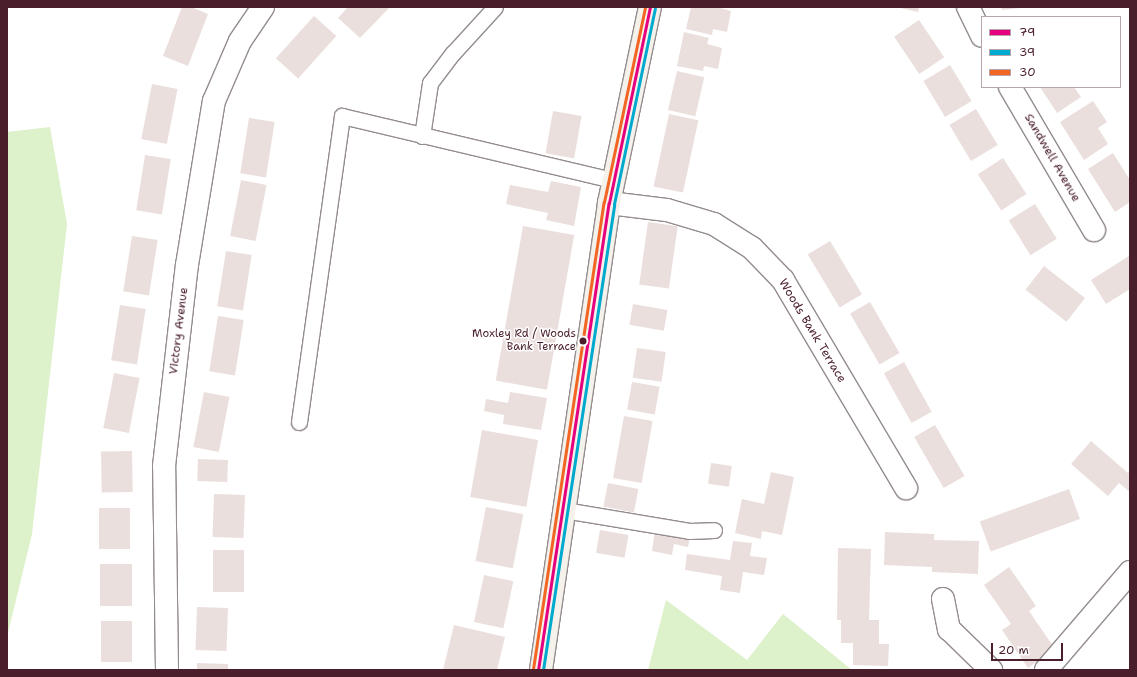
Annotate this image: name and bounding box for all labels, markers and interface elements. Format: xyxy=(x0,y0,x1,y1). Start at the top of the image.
legend xyxy=(981,16,1121,88)
text: 79 xyxy=(1019,24,1035,40)
text: 39 xyxy=(1019,44,1035,60)
text: 30 xyxy=(1019,64,1036,80)
street label: Sandwell Avenue xyxy=(1021,111,1083,205)
street label: Woods Bank Terrace xyxy=(775,276,849,386)
street label: Victory Avenue xyxy=(167,287,191,375)
place label: Moxley Rd / Woods Bank Terrace xyxy=(472,328,576,354)
marker: Moxley Rd / Woods Bank Terrace xyxy=(578,336,588,346)
scale bar xyxy=(993,635,1065,661)
text: 20 m xyxy=(998,642,1029,658)

